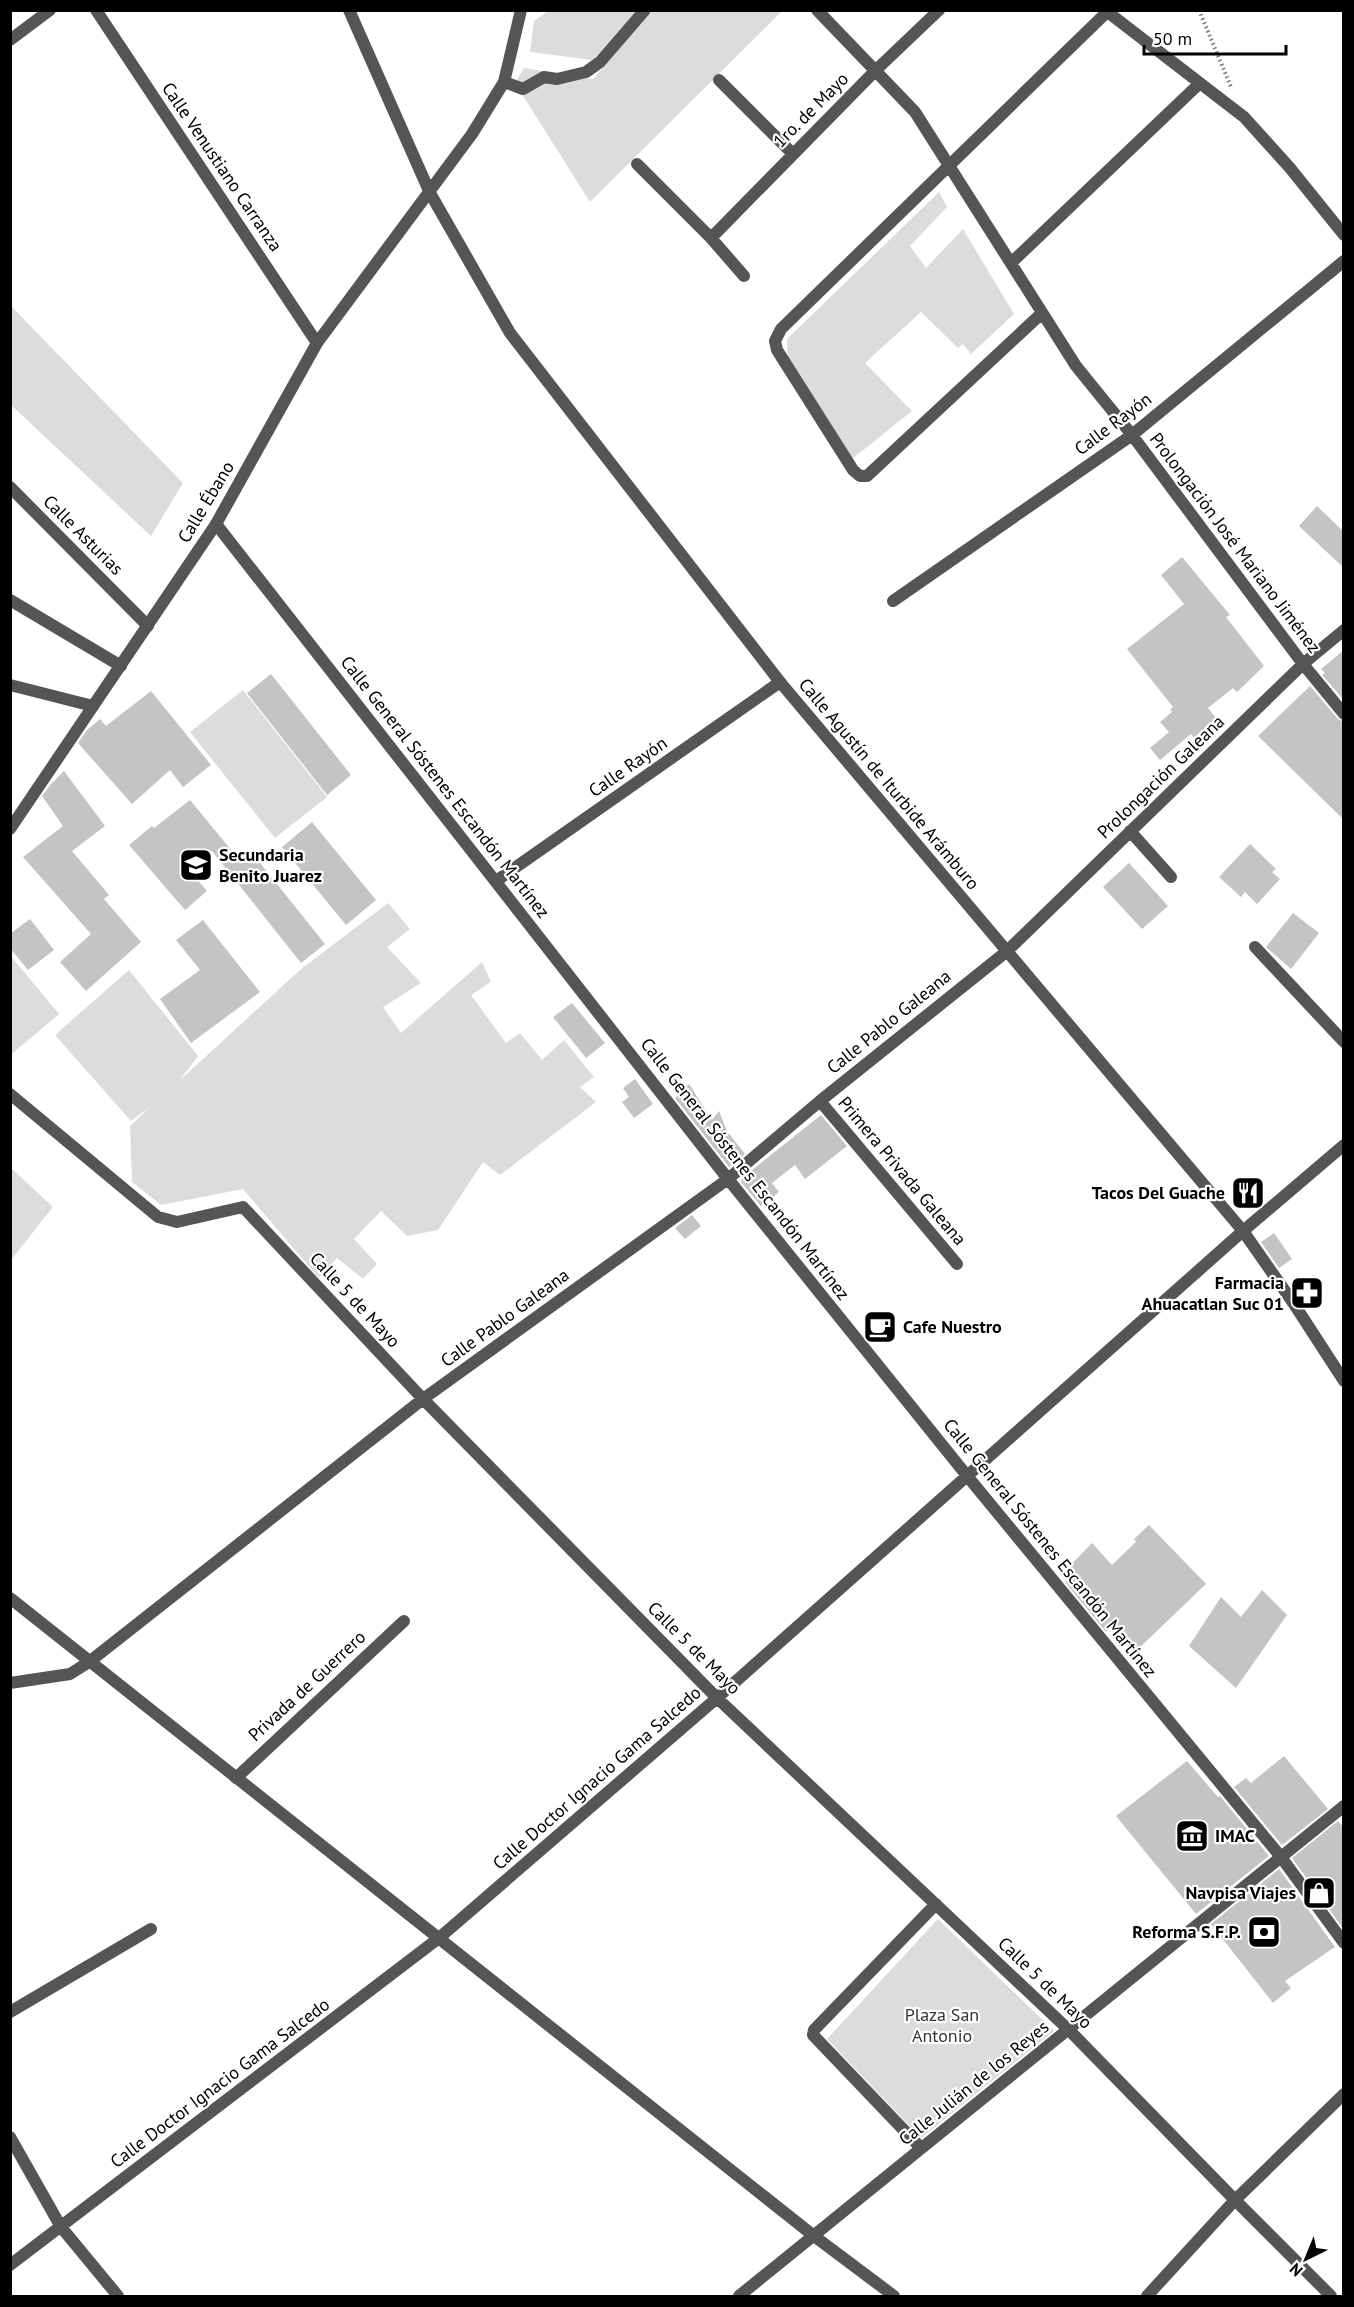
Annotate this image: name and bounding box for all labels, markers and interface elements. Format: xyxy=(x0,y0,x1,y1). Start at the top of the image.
scale bar xyxy=(1144,18,1286,56)
text: 50 m xyxy=(1153,27,1192,50)
street label: 1ro. de Mayo xyxy=(768,67,853,152)
street label: Calle Venustiano Carranza xyxy=(157,78,288,256)
street label: Calle Rayón xyxy=(1070,387,1156,460)
street label: Prolongación José Mariano Jiménez xyxy=(1145,428,1326,658)
street label: Calle Ébano xyxy=(172,457,239,547)
street label: Calle Asturias xyxy=(38,490,128,580)
street label: Calle General Sóstenes Escandón Martínez xyxy=(336,651,555,922)
street label: Calle Agustín de Iturbide Arámburo xyxy=(794,673,985,894)
street label: Prolongación Galeana xyxy=(1092,710,1229,843)
street label: Calle Rayón xyxy=(584,731,671,802)
place label: Secundaria Benito Juarez xyxy=(219,843,322,887)
school or university icon: Secundaria Benito Juarez xyxy=(178,847,214,883)
street label: Calle Pablo Galeana xyxy=(822,964,955,1079)
street label: Calle General Sóstenes Escandón Martínez xyxy=(636,1033,855,1304)
street label: Primera Privada Galeana xyxy=(833,1091,971,1250)
restaurant icon: Tacos Del Guache xyxy=(1230,1175,1266,1211)
place label: Tacos Del Guache xyxy=(1092,1181,1225,1204)
street label: Calle 5 de Mayo xyxy=(305,1247,406,1352)
street label: Calle Pablo Galeana xyxy=(436,1263,573,1372)
place label: Farmacia Ahuacatlan Suc 01 xyxy=(1142,1271,1284,1315)
pharmacy icon: Farmacia Ahuacatlan Suc 01 xyxy=(1289,1275,1325,1311)
cafe icon: Cafe Nuestro xyxy=(862,1309,898,1345)
place label: Cafe Nuestro xyxy=(903,1315,1002,1338)
street label: Calle General Sóstenes Escandón Martínez xyxy=(939,1414,1162,1682)
street label: Calle 5 de Mayo xyxy=(643,1596,746,1699)
street label: Privada de Guerrero xyxy=(243,1625,370,1746)
street label: Calle Doctor Ignacio Gama Salcedo xyxy=(488,1681,706,1874)
museum icon: IMAC xyxy=(1174,1818,1210,1854)
place label: IMAC xyxy=(1215,1824,1255,1847)
shop icon: Navpisa Viajes xyxy=(1301,1875,1337,1911)
place label: Navpisa Viajes xyxy=(1185,1881,1296,1904)
bank icon: Reforma S.F.P. xyxy=(1246,1914,1282,1950)
place label: Reforma S.F.P. xyxy=(1132,1920,1241,1943)
street label: Calle 5 de Mayo xyxy=(993,1932,1097,2034)
street label: Calle Doctor Ignacio Gama Salcedo xyxy=(105,1993,334,2173)
park label: Plaza San Antonio xyxy=(905,2003,979,2047)
street label: Calle Julián de los Reyes xyxy=(894,2015,1053,2150)
north arrow xyxy=(1276,2229,1336,2289)
text: N xyxy=(1285,2259,1306,2281)

